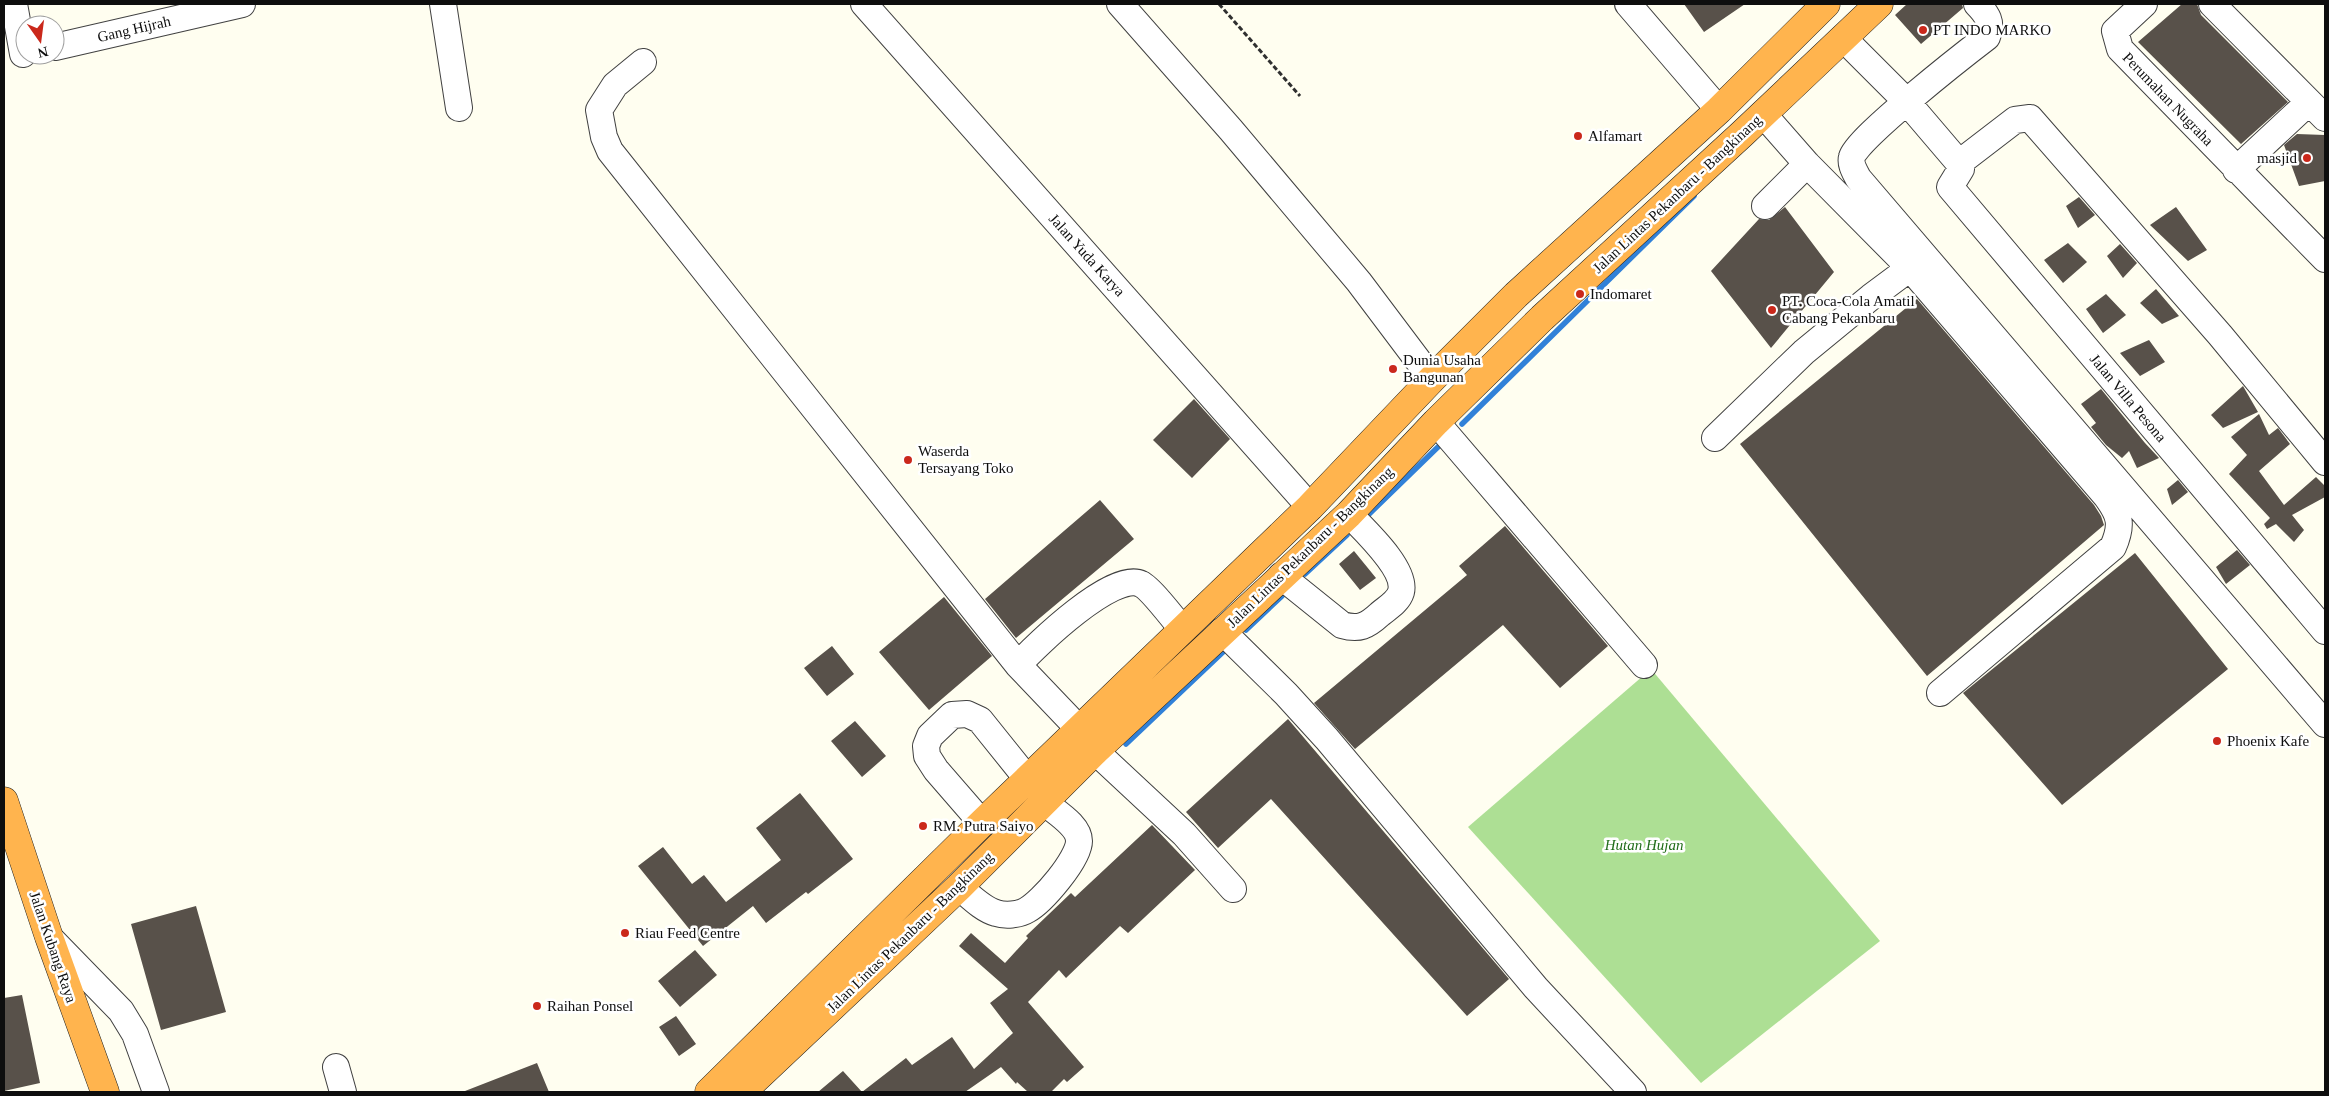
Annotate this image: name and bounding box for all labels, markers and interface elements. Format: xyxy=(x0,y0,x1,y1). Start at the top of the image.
street label: Gang Hijrah xyxy=(96,13,173,45)
north arrow xyxy=(15,15,65,65)
place label: PT INDO MARKO xyxy=(1933,22,2051,38)
marker: PT INDO MARKO xyxy=(1917,24,1929,36)
text: N xyxy=(36,44,50,61)
street label: Perumahan Nugraha xyxy=(2120,49,2217,149)
street label: Jalan Lintas Pekanbaru - Bangkinang xyxy=(1590,111,1765,276)
place label: Alfamart xyxy=(1588,128,1643,144)
marker: Alfamart xyxy=(1572,130,1584,142)
place label: masjid xyxy=(2257,150,2297,166)
marker: masjid xyxy=(2301,152,2313,164)
street label: Jalan Yuda Karya xyxy=(1046,211,1128,300)
place label: Indomaret xyxy=(1590,286,1652,302)
marker: Indomaret xyxy=(1574,288,1586,300)
place label: PT. Coca-Cola Amatil Cabang Pekanbaru xyxy=(1782,293,1915,326)
marker: PT. Coca-Cola Amatil Cabang Pekanbaru xyxy=(1766,304,1778,316)
street label: Jalan Villa Pesona xyxy=(2087,351,2170,445)
place label: Dunia Usaha Bangunan xyxy=(1403,352,1481,385)
marker: Dunia Usaha Bangunan xyxy=(1387,363,1399,375)
place label: Waserda Tersayang Toko xyxy=(918,443,1014,476)
marker: Waserda Tersayang Toko xyxy=(902,454,914,466)
street label: Jalan Lintas Pekanbaru - Bangkinang xyxy=(1224,463,1397,631)
place label: Phoenix Kafe xyxy=(2227,733,2309,749)
marker: Phoenix Kafe xyxy=(2211,735,2223,747)
place label: RM. Putra Saiyo xyxy=(933,818,1033,834)
marker: RM. Putra Saiyo xyxy=(917,820,929,832)
park label: Hutan Hujan xyxy=(1604,837,1683,853)
street label: Jalan Lintas Pekanbaru - Bangkinang xyxy=(824,848,997,1016)
street label: Jalan Kubang Raya xyxy=(26,889,80,1005)
place label: Riau Feed Centre xyxy=(635,925,740,941)
marker: Riau Feed Centre xyxy=(619,927,631,939)
place label: Raihan Ponsel xyxy=(547,998,633,1014)
marker: Raihan Ponsel xyxy=(531,1000,543,1012)

